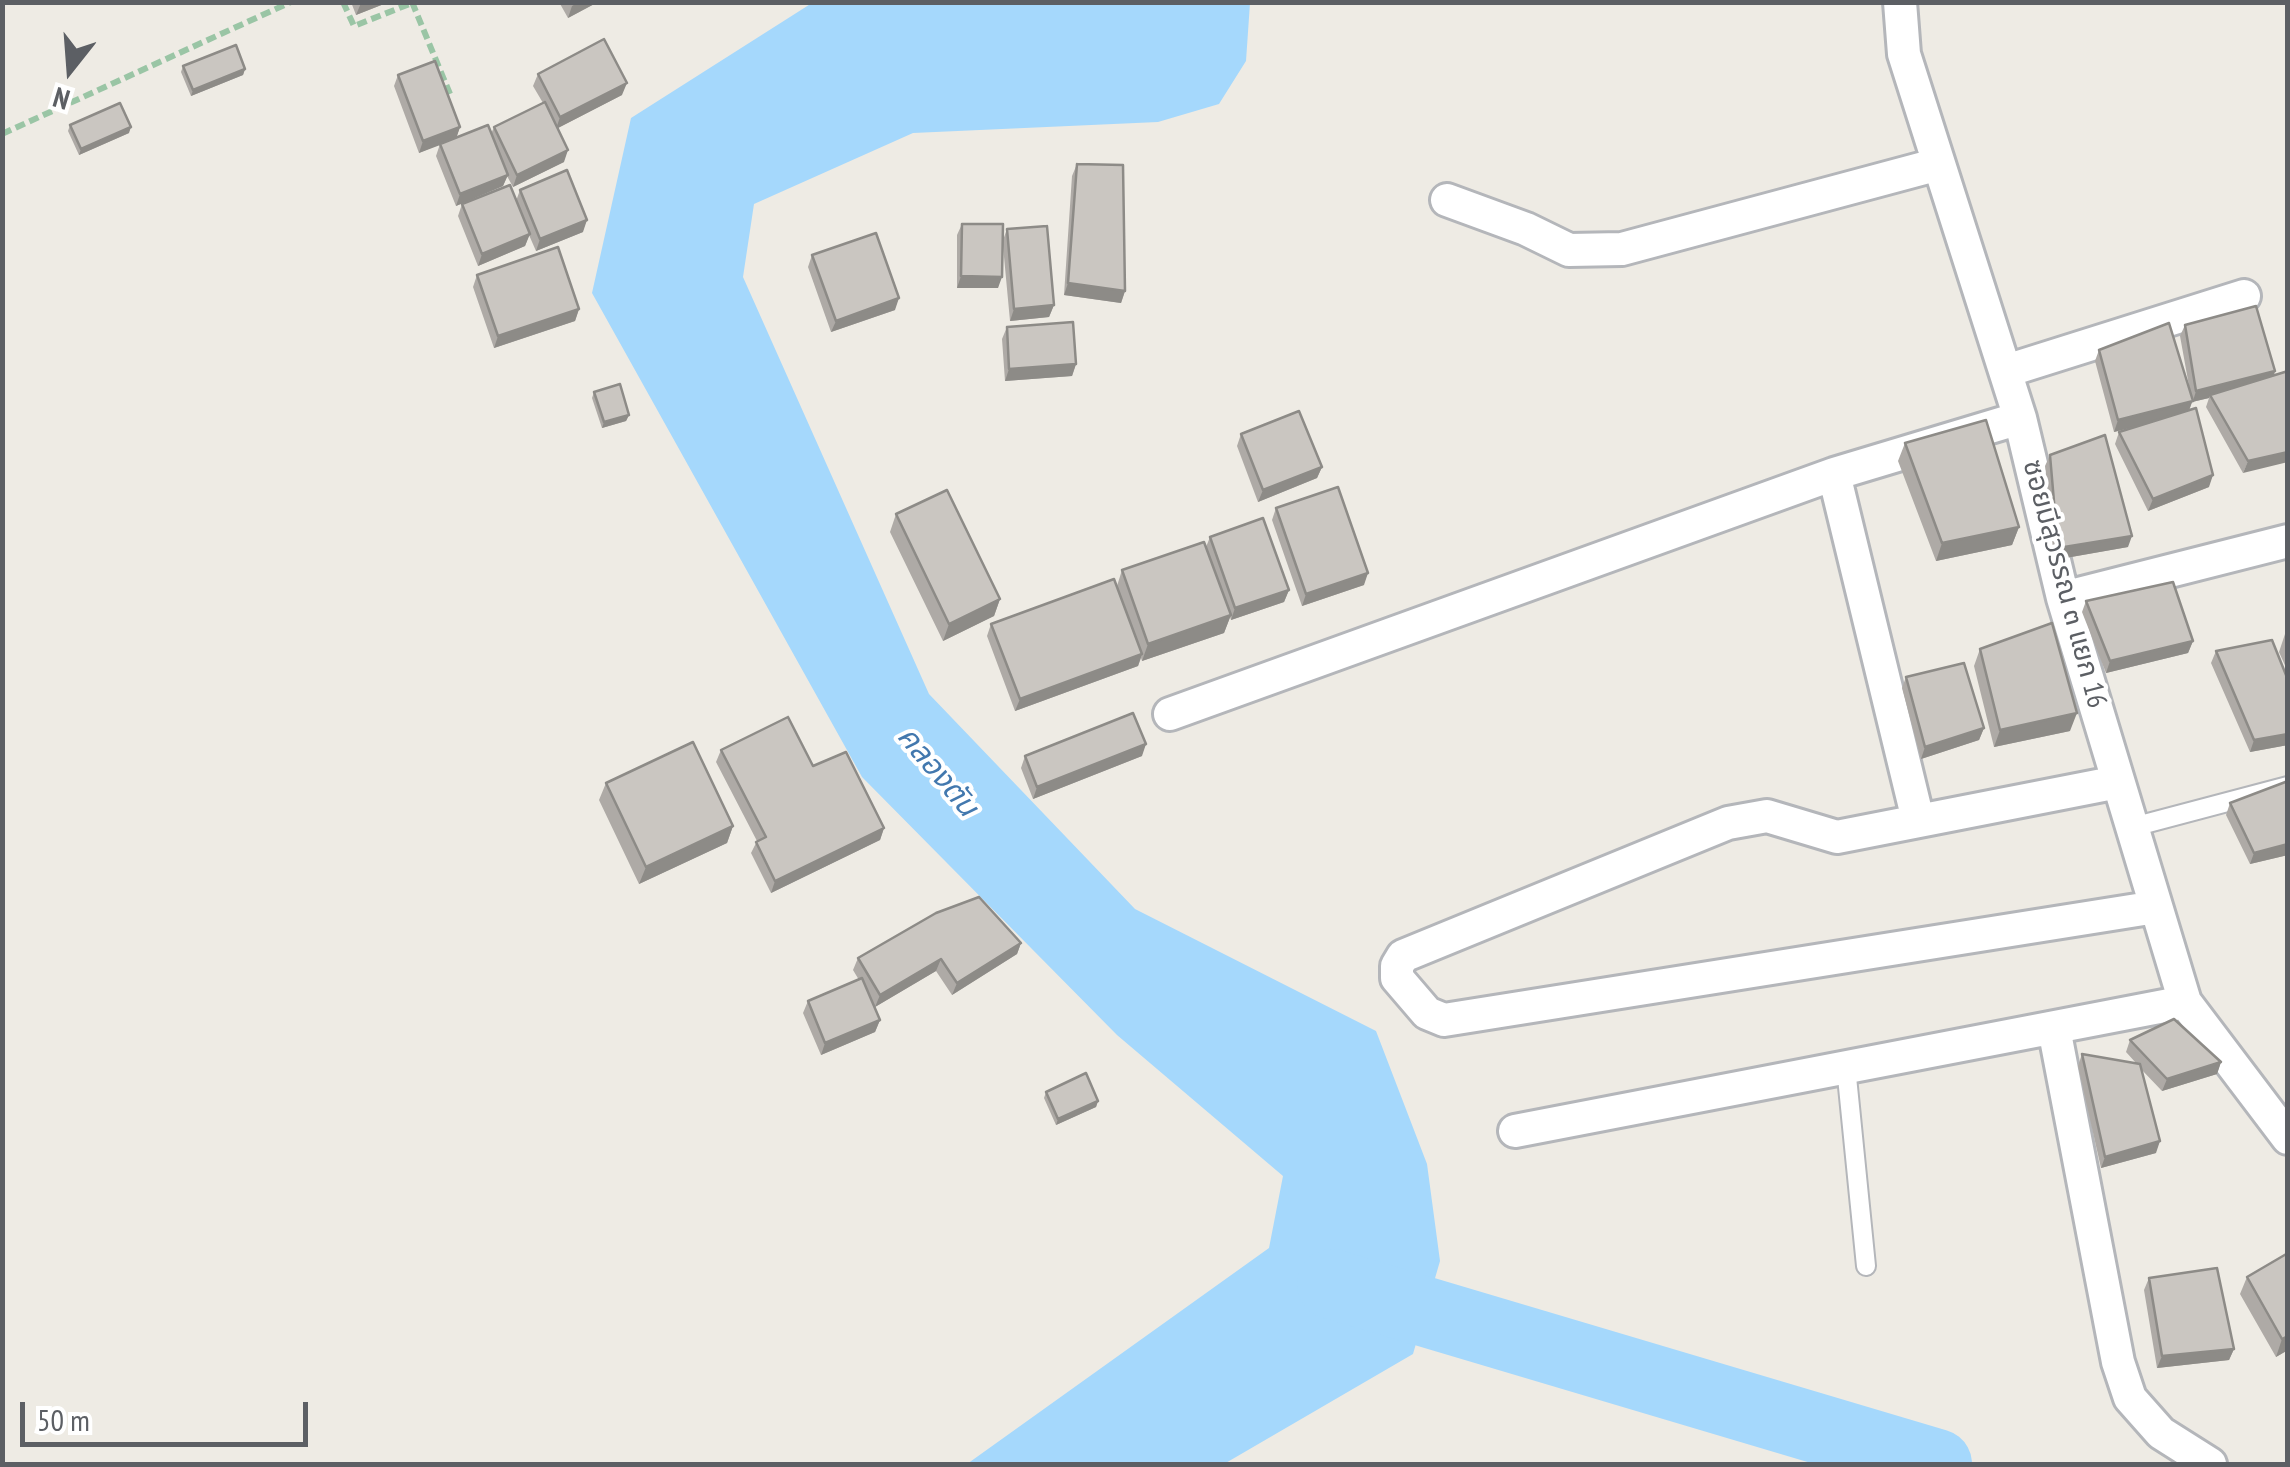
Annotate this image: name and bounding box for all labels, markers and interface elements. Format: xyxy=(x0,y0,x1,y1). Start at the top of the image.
north arrow xyxy=(20,20,120,120)
text: N xyxy=(48,79,74,119)
street label: ซอยมีสุวรรณ ๓ แยก 16 xyxy=(2015,456,2113,712)
water label: คลองตัน xyxy=(889,720,985,824)
scale bar xyxy=(25,1382,312,1444)
text: 50 m xyxy=(37,1400,90,1439)

